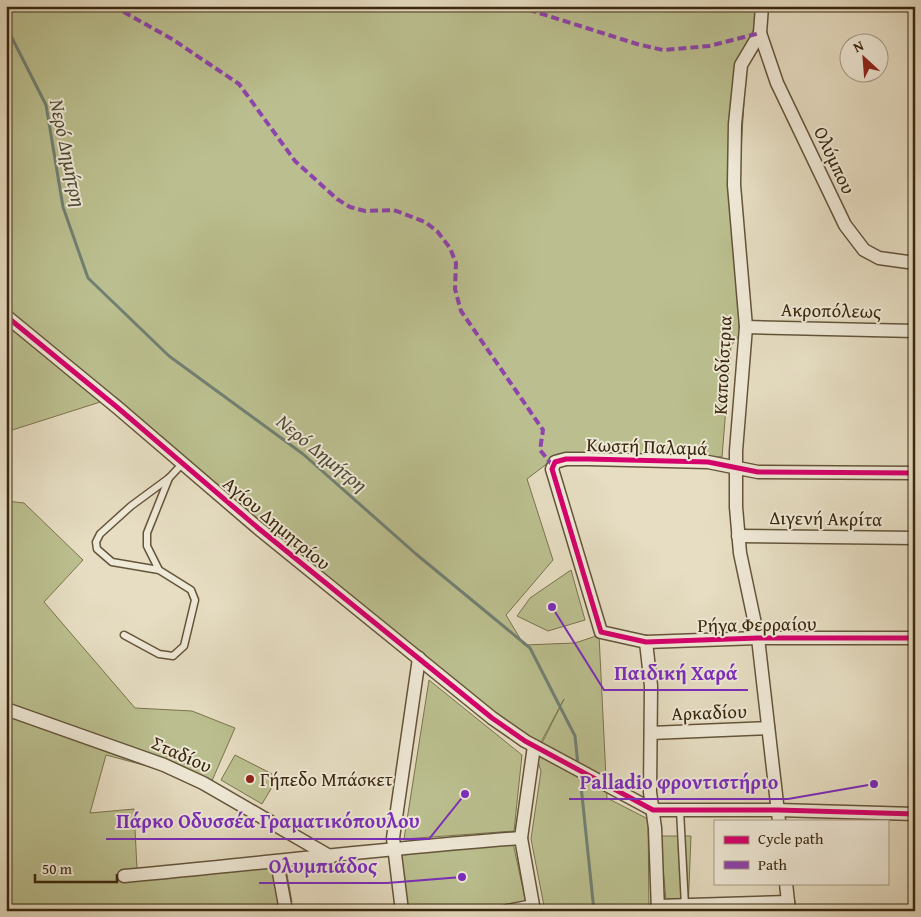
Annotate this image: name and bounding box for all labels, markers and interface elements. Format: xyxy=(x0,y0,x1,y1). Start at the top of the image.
north arrow xyxy=(838,32,888,82)
text: N xyxy=(850,35,867,57)
water label: Νερό Δημήτρη xyxy=(43,95,94,210)
street label: Ολύμπου xyxy=(807,122,863,199)
street label: Ακροπόλεως xyxy=(781,295,881,325)
street label: Καποδίστρια xyxy=(705,315,739,415)
water label: Νερό Δημήτρη xyxy=(270,406,374,498)
street label: Κωστή Παλαμά xyxy=(586,430,708,462)
street label: Αγίου Δημητρίου xyxy=(217,469,337,577)
street label: Διγενή Ακρίτα xyxy=(769,503,883,533)
street label: Ρήγα Φερραίου xyxy=(697,609,817,639)
callout: Παιδική Χαρά xyxy=(604,655,748,690)
text: Παιδική Χαρά xyxy=(614,658,738,687)
street label: Αρκαδίου xyxy=(671,697,747,727)
street label: Σταδίου xyxy=(148,728,217,780)
callout: Palladio φροντιστήριο xyxy=(569,764,788,799)
place label: Γήπεδο Μπάσκετ xyxy=(260,765,394,793)
text: Palladio φροντιστήριο xyxy=(580,767,778,796)
marker: Γήπεδο Μπάσκετ xyxy=(244,773,256,785)
callout: Πάρκο Οδυσσέα Γραματικόπουλου xyxy=(106,804,429,839)
text: Πάρκο Οδυσσέα Γραματικόπουλου xyxy=(116,806,420,835)
legend xyxy=(714,820,888,884)
text: Cycle path xyxy=(758,828,824,849)
callout: Ολυμπιάδος xyxy=(259,848,387,883)
text: Ολυμπιάδος xyxy=(269,851,378,880)
scale bar xyxy=(35,852,118,884)
text: Path xyxy=(758,854,787,875)
text: 50 m xyxy=(42,858,73,879)

